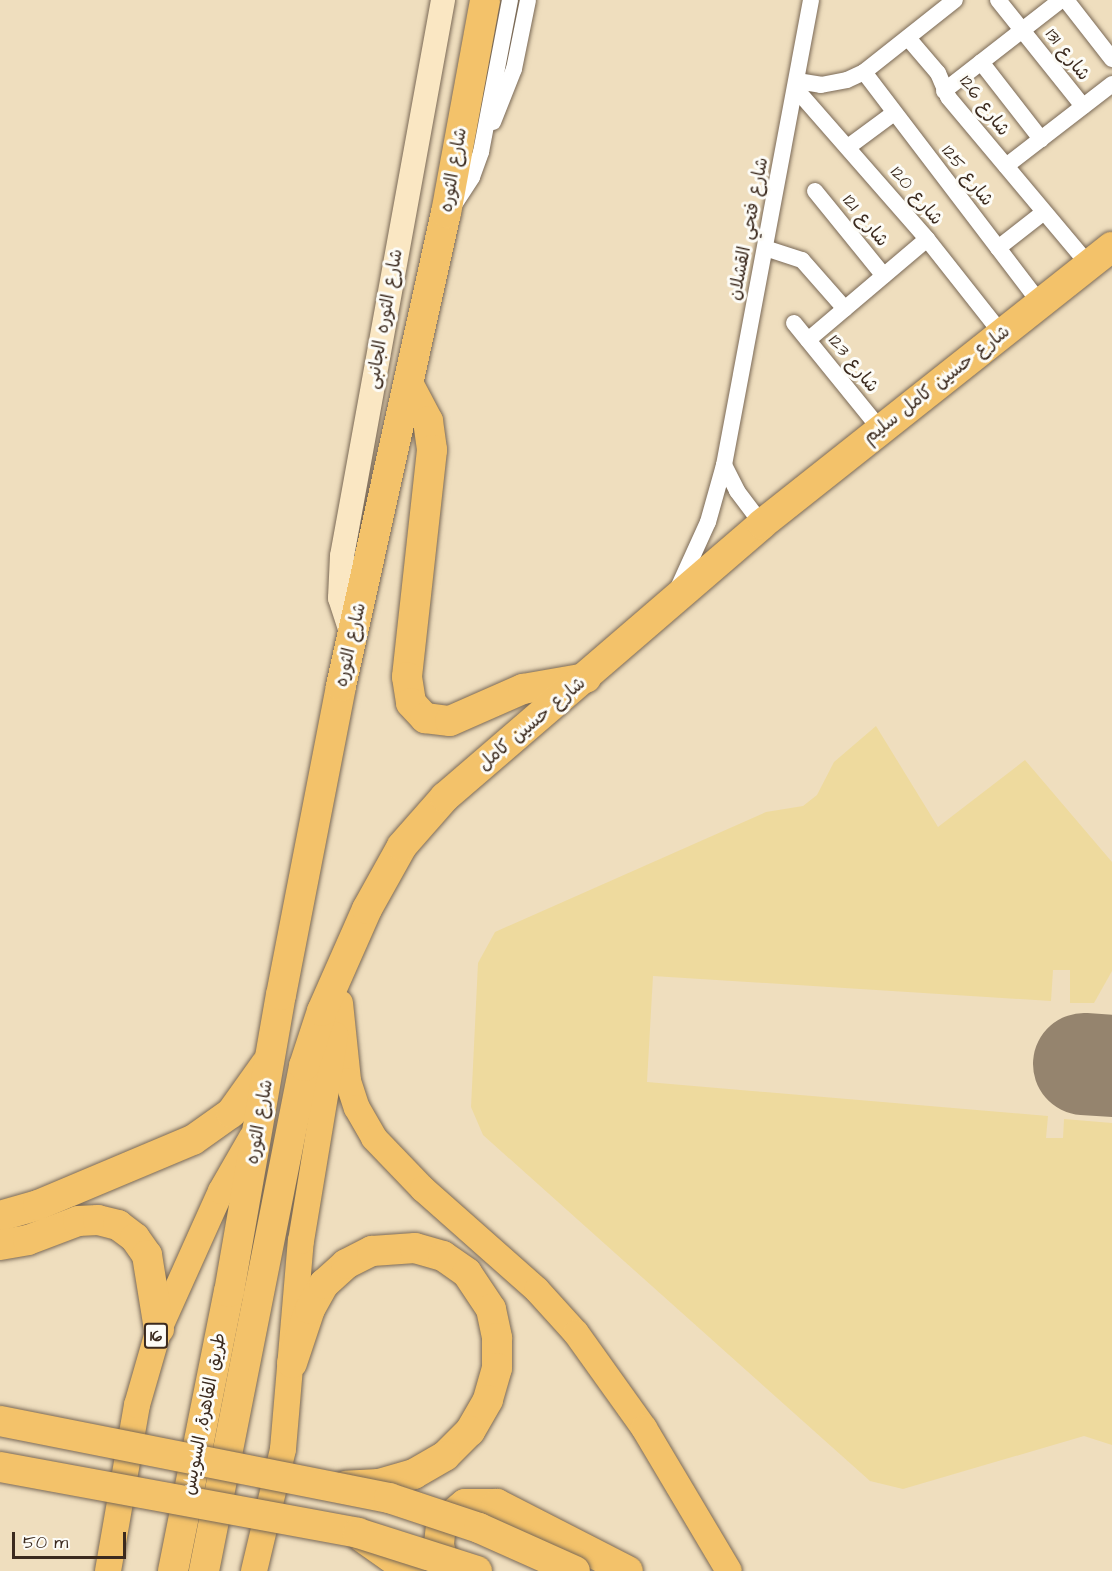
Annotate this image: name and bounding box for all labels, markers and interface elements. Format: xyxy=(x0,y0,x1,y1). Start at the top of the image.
street label: شارع 131 xyxy=(1040,25,1094,85)
street label: شارع 126 xyxy=(954,72,1014,140)
street label: شارع الثوره xyxy=(436,126,472,214)
street label: شارع 125 xyxy=(936,141,998,211)
street label: شارع فتحي القشلان xyxy=(725,156,773,302)
street label: شارع 120 xyxy=(885,162,947,230)
street label: شارع 121 xyxy=(837,190,893,252)
street label: شارع الثوره الجانبى xyxy=(362,247,408,391)
street label: شارع حسين كامل سليم xyxy=(859,321,1015,449)
street label: شارع 123 xyxy=(823,331,883,397)
street label: شارع الثوره xyxy=(331,601,371,689)
street label: شارع حسين كامل xyxy=(474,673,590,775)
street label: شارع الثوره xyxy=(242,1078,278,1166)
road number: 16 xyxy=(142,1323,170,1349)
street label: طريق القاهرة, السويس xyxy=(179,1331,231,1497)
scale bar xyxy=(15,1520,129,1558)
text: 50 m xyxy=(23,1530,68,1555)

